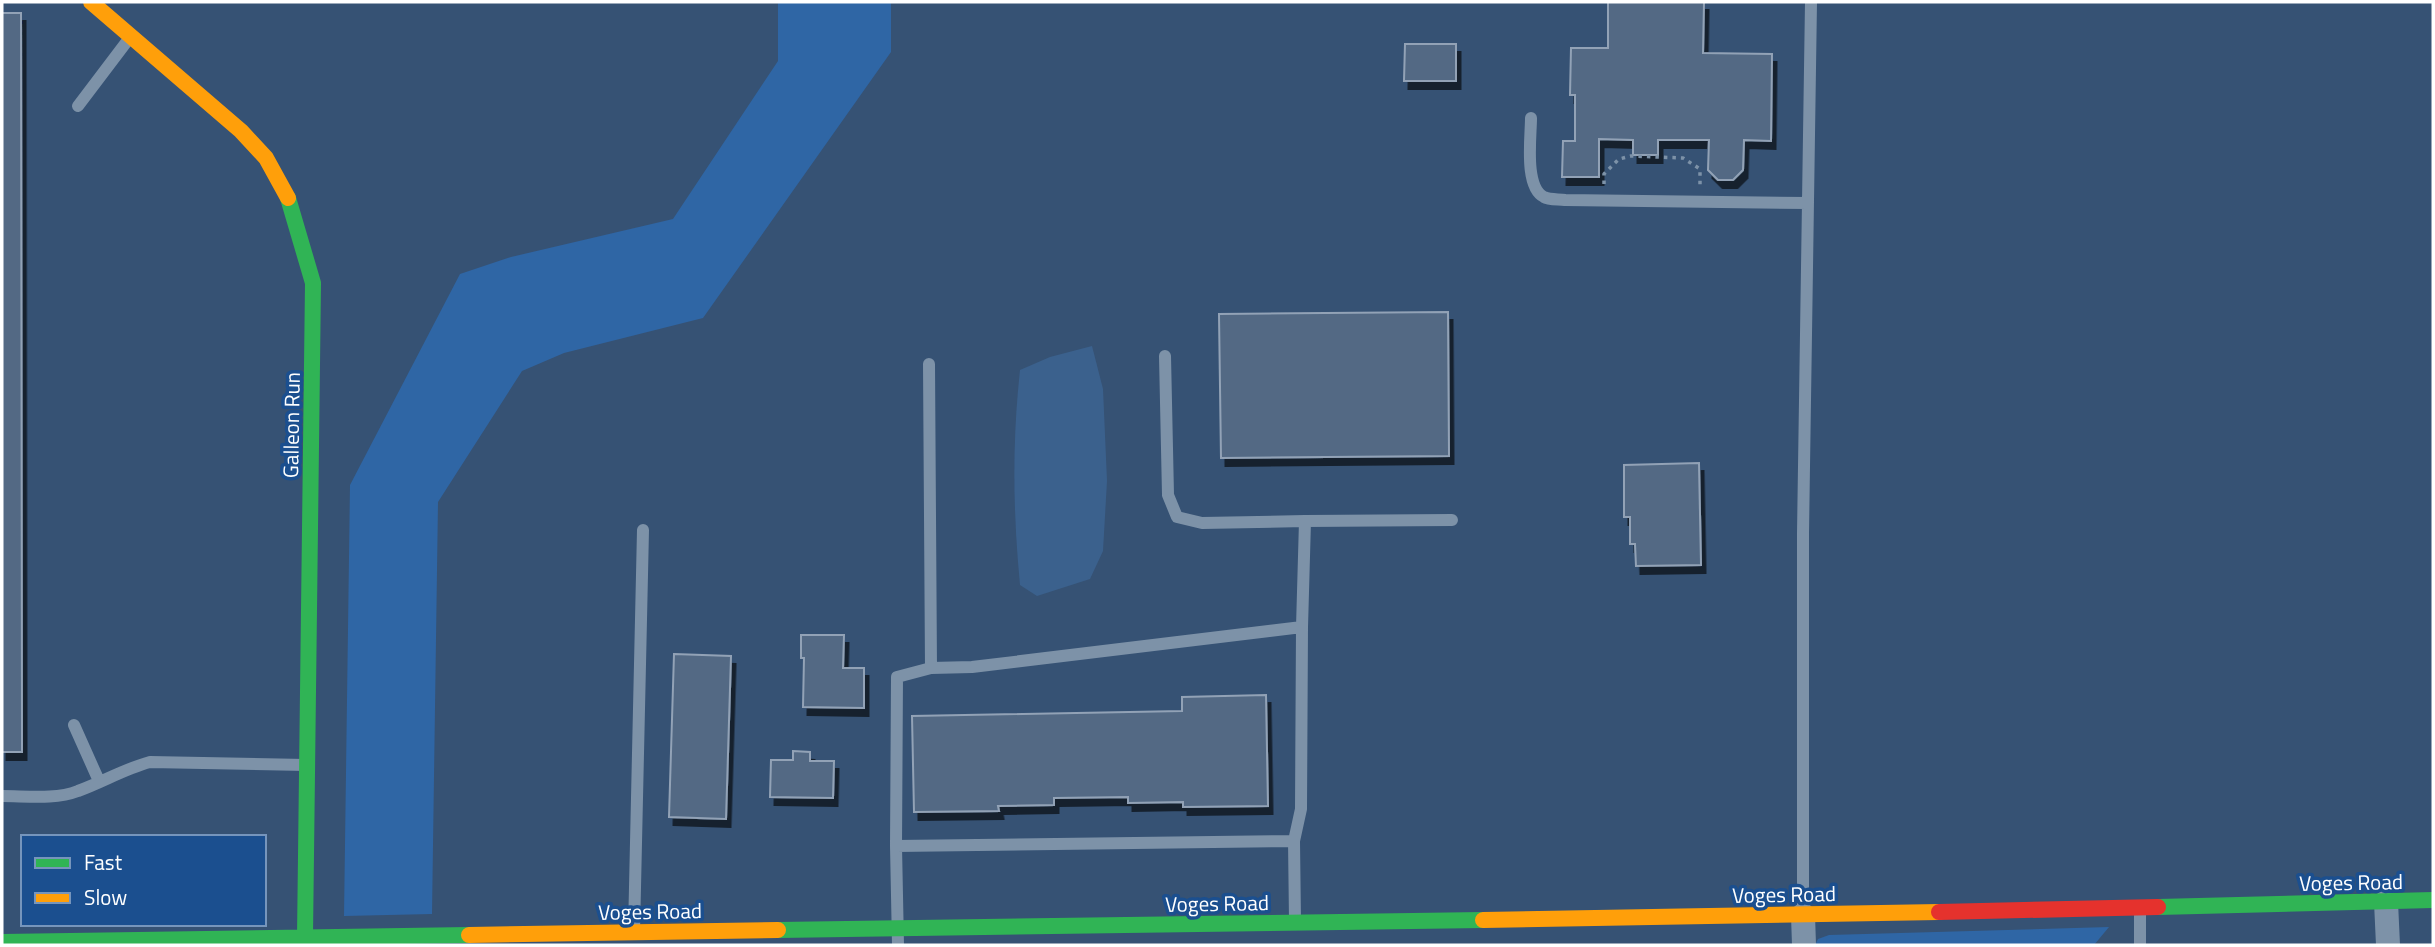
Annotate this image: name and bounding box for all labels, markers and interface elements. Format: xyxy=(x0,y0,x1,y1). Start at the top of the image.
street label: Galleon Run xyxy=(274,372,308,478)
legend xyxy=(21,835,266,926)
text: Fast xyxy=(84,846,123,878)
street label: Voges Road xyxy=(2299,865,2403,899)
street label: Voges Road xyxy=(1732,877,1836,911)
text: Slow xyxy=(84,881,127,913)
street label: Voges Road xyxy=(1165,886,1269,920)
street label: Voges Road xyxy=(598,894,702,928)

